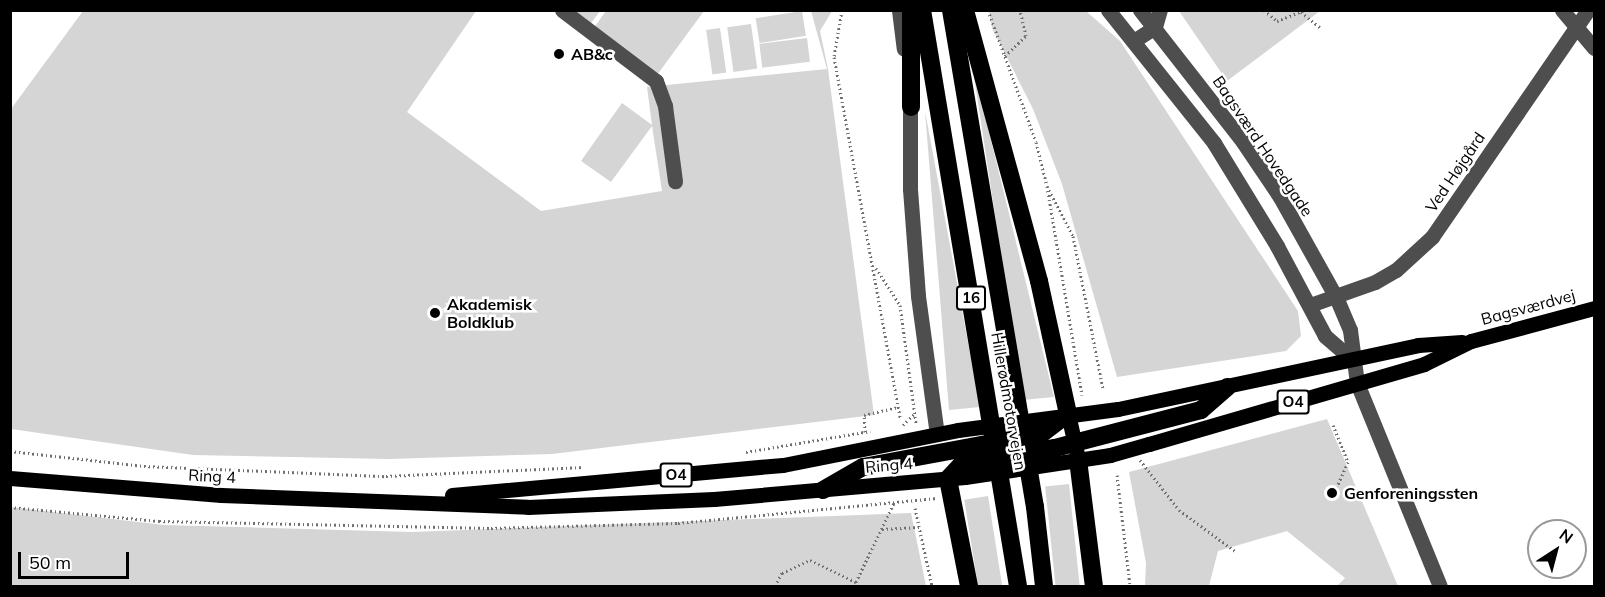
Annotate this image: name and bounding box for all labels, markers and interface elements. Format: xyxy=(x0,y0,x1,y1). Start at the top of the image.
place label: AB&c xyxy=(571,44,613,64)
marker: AB&c xyxy=(552,47,566,61)
street label: Bagsværd Hovedgade xyxy=(1209,72,1317,220)
street label: Ved Højgård xyxy=(1421,128,1489,216)
street label: Bagsværdvej xyxy=(1479,285,1577,329)
road number: 16 xyxy=(956,286,986,310)
place label: Akademisk Boldklub xyxy=(447,294,532,332)
marker: Akademisk Boldklub xyxy=(428,306,442,320)
street label: Hillerødmotorvejen xyxy=(987,330,1031,472)
road number: O4 xyxy=(1276,390,1310,414)
street label: Ring 4 xyxy=(864,453,914,477)
road number: O4 xyxy=(660,463,692,487)
street label: Ring 4 xyxy=(188,465,236,487)
place label: Genforeningssten xyxy=(1344,483,1478,503)
marker: Genforeningssten xyxy=(1325,486,1339,500)
north arrow xyxy=(1527,519,1587,579)
text: N xyxy=(1556,524,1577,548)
scale bar xyxy=(21,540,132,578)
text: 50 m xyxy=(29,551,71,574)

